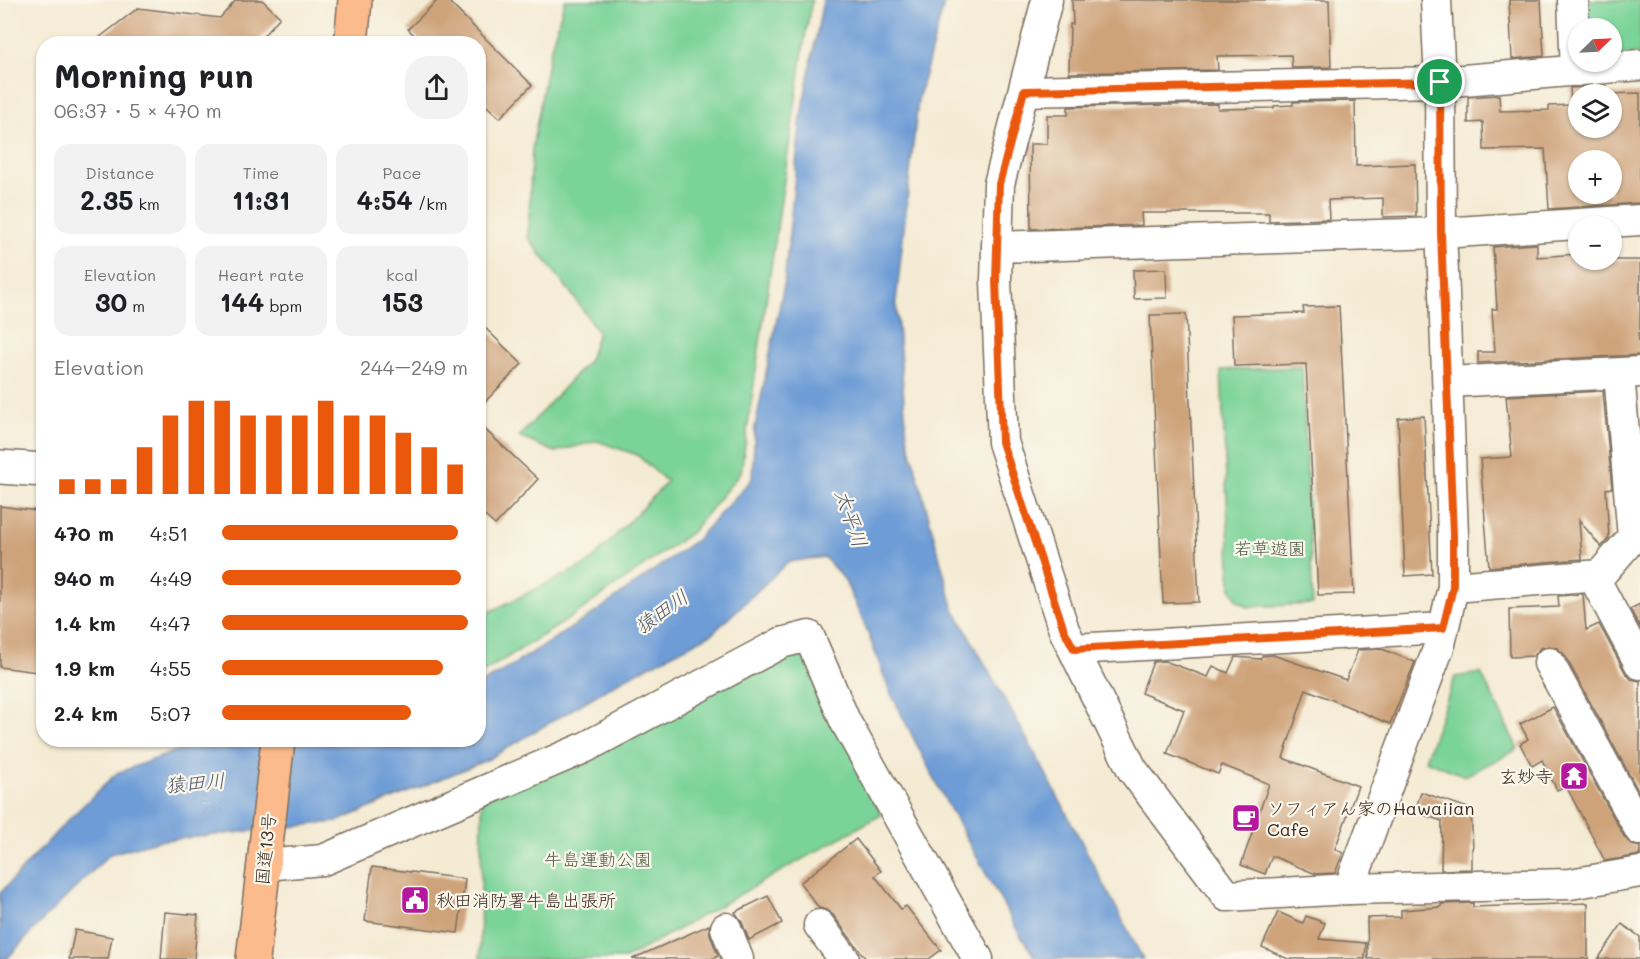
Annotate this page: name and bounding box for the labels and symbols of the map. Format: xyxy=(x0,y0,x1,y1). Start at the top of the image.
north arrow xyxy=(1568,18,1622,72)
pin xyxy=(1414,56,1465,107)
water label: 太平川 xyxy=(830,485,874,551)
park label: 若草遊園 xyxy=(1234,536,1306,560)
water label: 猿田川 xyxy=(629,583,693,639)
temple icon: 玄妙寺 xyxy=(1558,760,1590,792)
place label: 玄妙寺 xyxy=(1499,764,1553,788)
water label: 猿田川 xyxy=(164,766,226,798)
place label: ソフィアん家のHawaiian Cafe xyxy=(1267,796,1474,841)
cafe icon: ソフィアん家のHawaiian Cafe xyxy=(1230,802,1262,834)
street label: 国道13号 xyxy=(249,812,281,886)
park label: 牛島運動公園 xyxy=(544,847,652,871)
public building icon: 秋田消防署牛島出張所 xyxy=(399,884,431,916)
place label: 秋田消防署牛島出張所 xyxy=(436,888,616,912)

